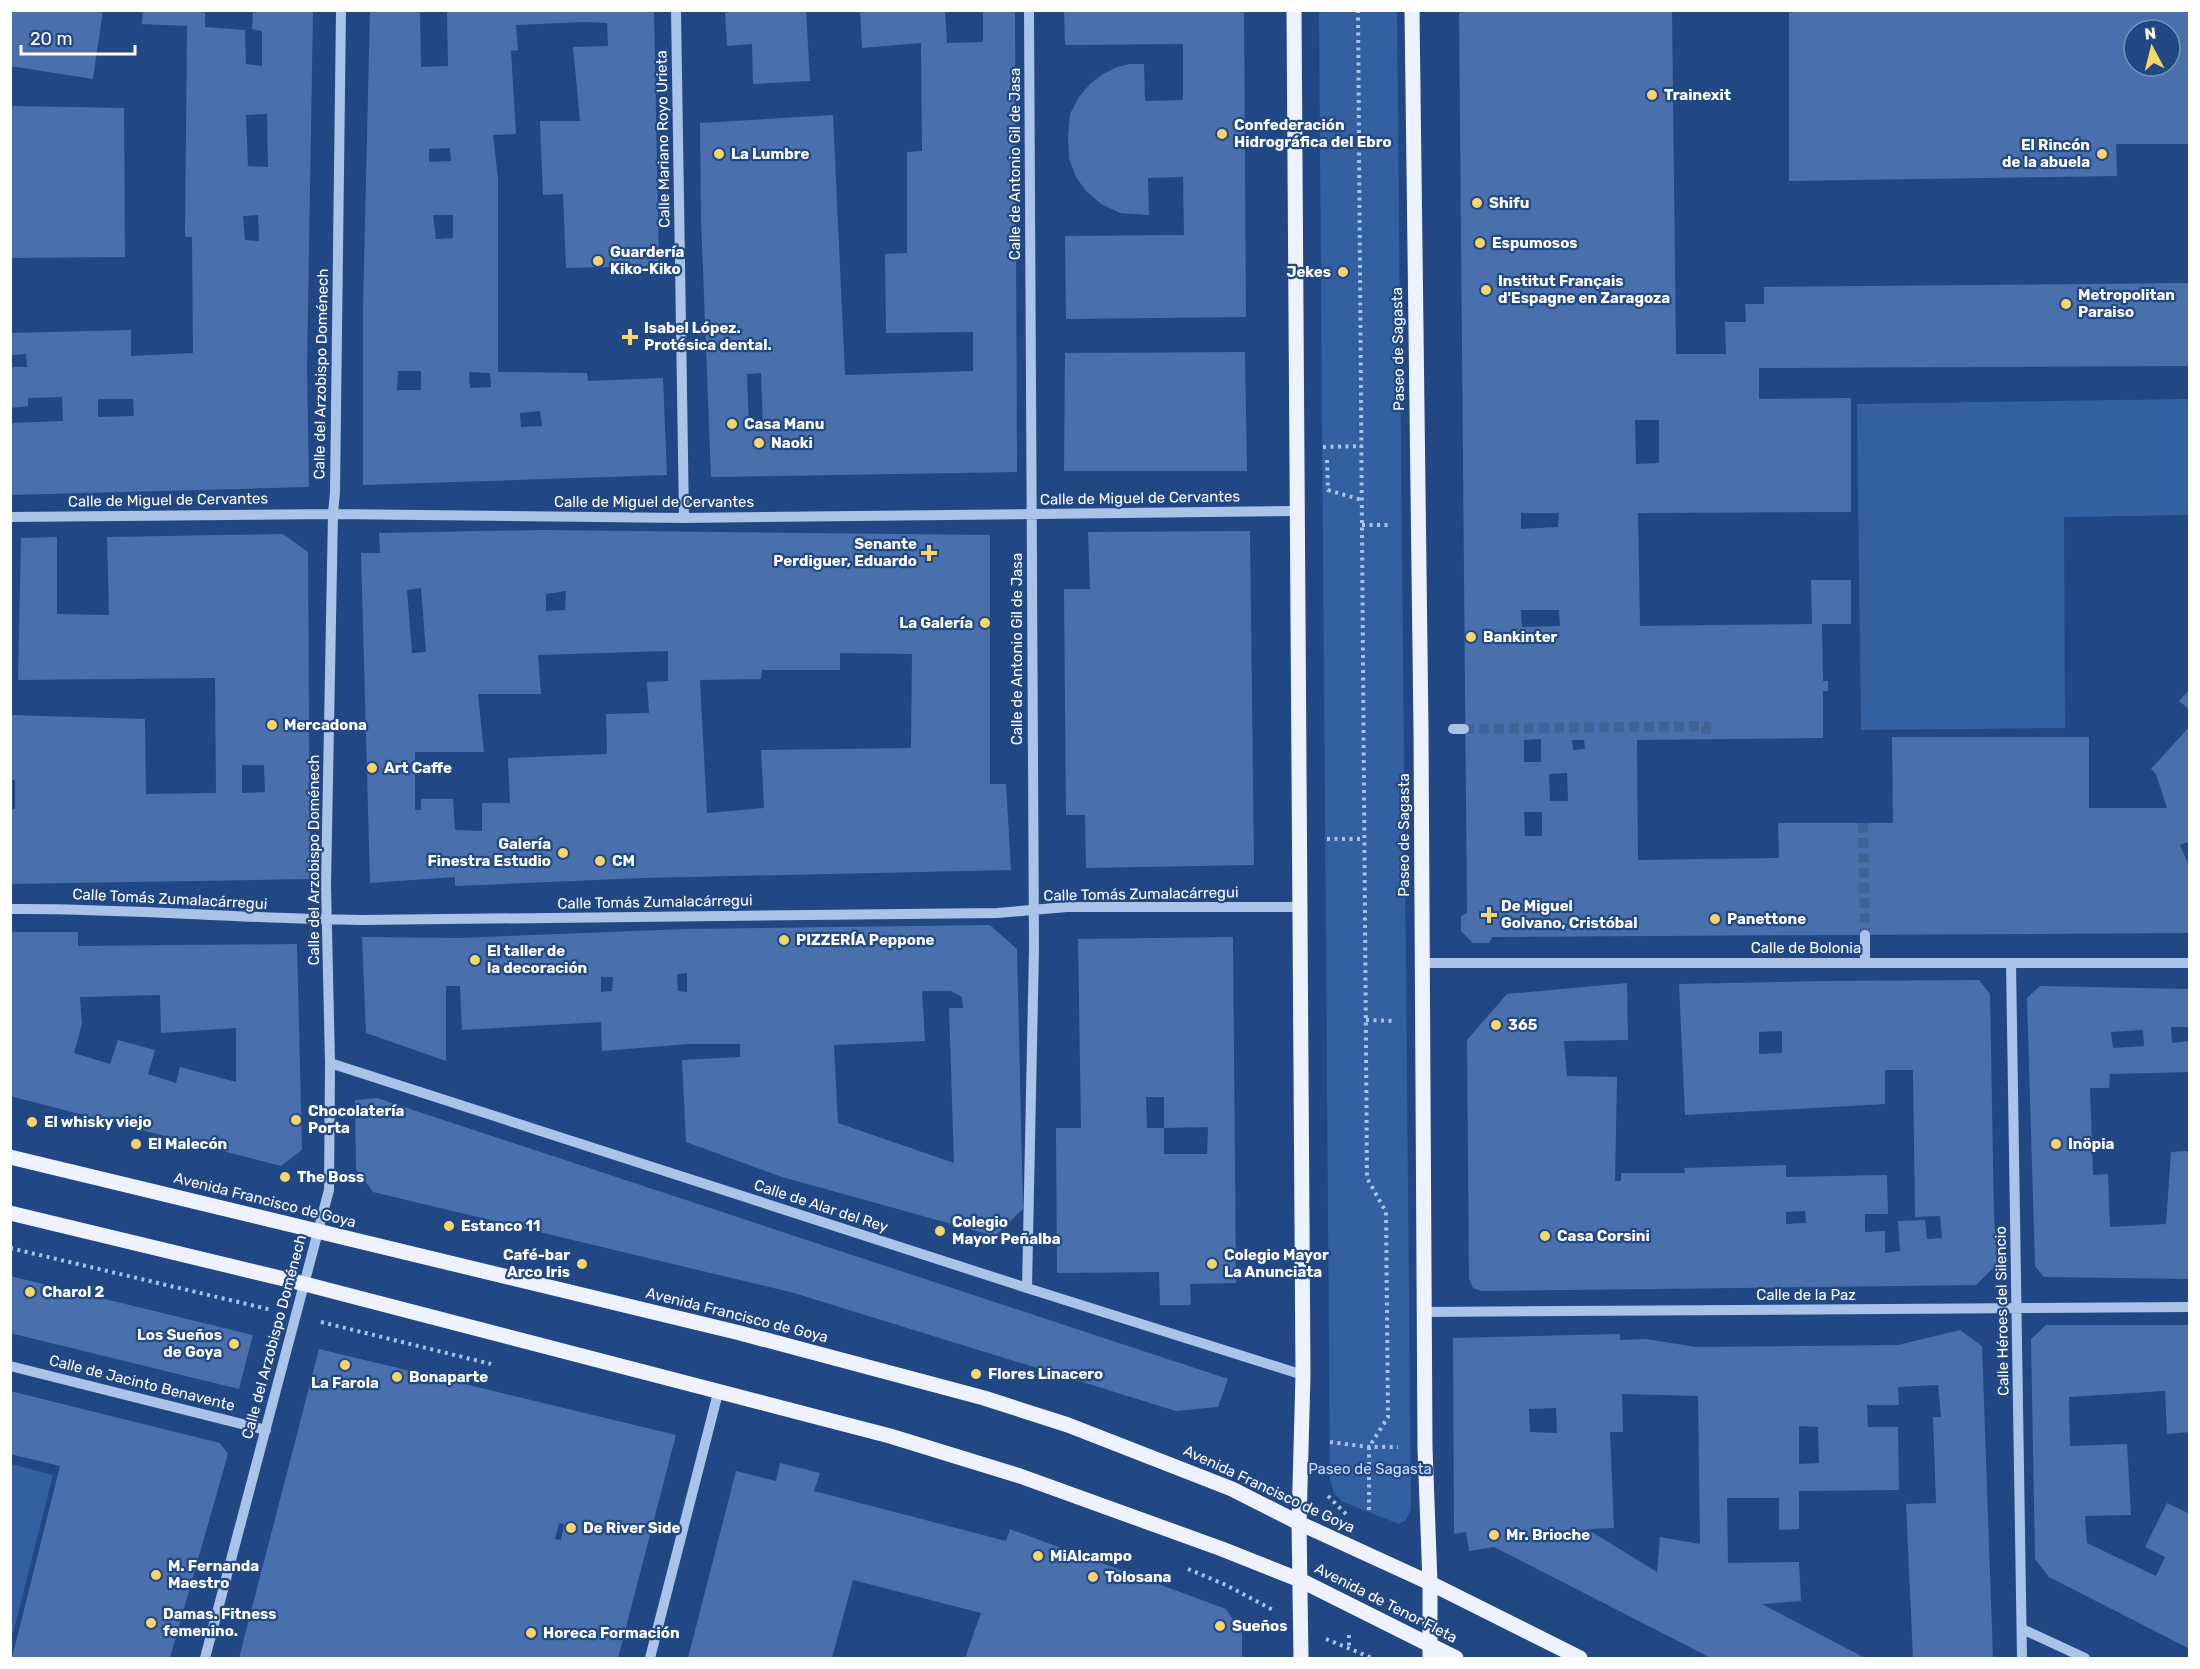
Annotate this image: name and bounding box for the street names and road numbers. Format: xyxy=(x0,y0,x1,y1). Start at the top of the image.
street label: Calle Mariano Royo Urieta xyxy=(652,50,674,228)
street label: Calle de Antonio Gil de Jasa xyxy=(1006,68,1024,260)
street label: Calle del Arzobispo Doménech xyxy=(310,268,332,480)
street label: Paseo de Sagasta xyxy=(1388,287,1408,411)
street label: Calle de Miguel de Cervantes xyxy=(1040,487,1241,509)
street label: Calle de Miguel de Cervantes xyxy=(68,489,269,511)
street label: Calle de Miguel de Cervantes xyxy=(554,493,754,511)
street label: Calle de Antonio Gil de Jasa xyxy=(1008,553,1026,745)
street label: Calle del Arzobispo Doménech xyxy=(305,755,323,965)
street label: Paseo de Sagasta xyxy=(1395,773,1413,897)
street label: Calle Tomás Zumalacárregui xyxy=(1043,883,1239,905)
street label: Calle Tomás Zumalacárregui xyxy=(72,885,268,913)
street label: Calle Tomás Zumalacárregui xyxy=(557,891,753,913)
street label: Calle de Bolonia xyxy=(1751,939,1861,957)
street label: Avenida Francisco de Goya xyxy=(172,1169,358,1231)
street label: Calle de Alar del Rey xyxy=(752,1176,890,1236)
street label: Calle Héroes del Silencio xyxy=(1992,1226,2012,1396)
street label: Calle del Arzobispo Doménech xyxy=(238,1233,310,1441)
street label: Avenida Francisco de Goya xyxy=(644,1284,830,1346)
street label: Calle de la Paz xyxy=(1756,1286,1856,1304)
street label: Calle de Jacinto Benavente xyxy=(47,1351,237,1415)
street label: Avenida Francisco de Goya xyxy=(1180,1441,1358,1537)
street label: Avenida de Tenor Fleta xyxy=(1312,1559,1460,1647)

